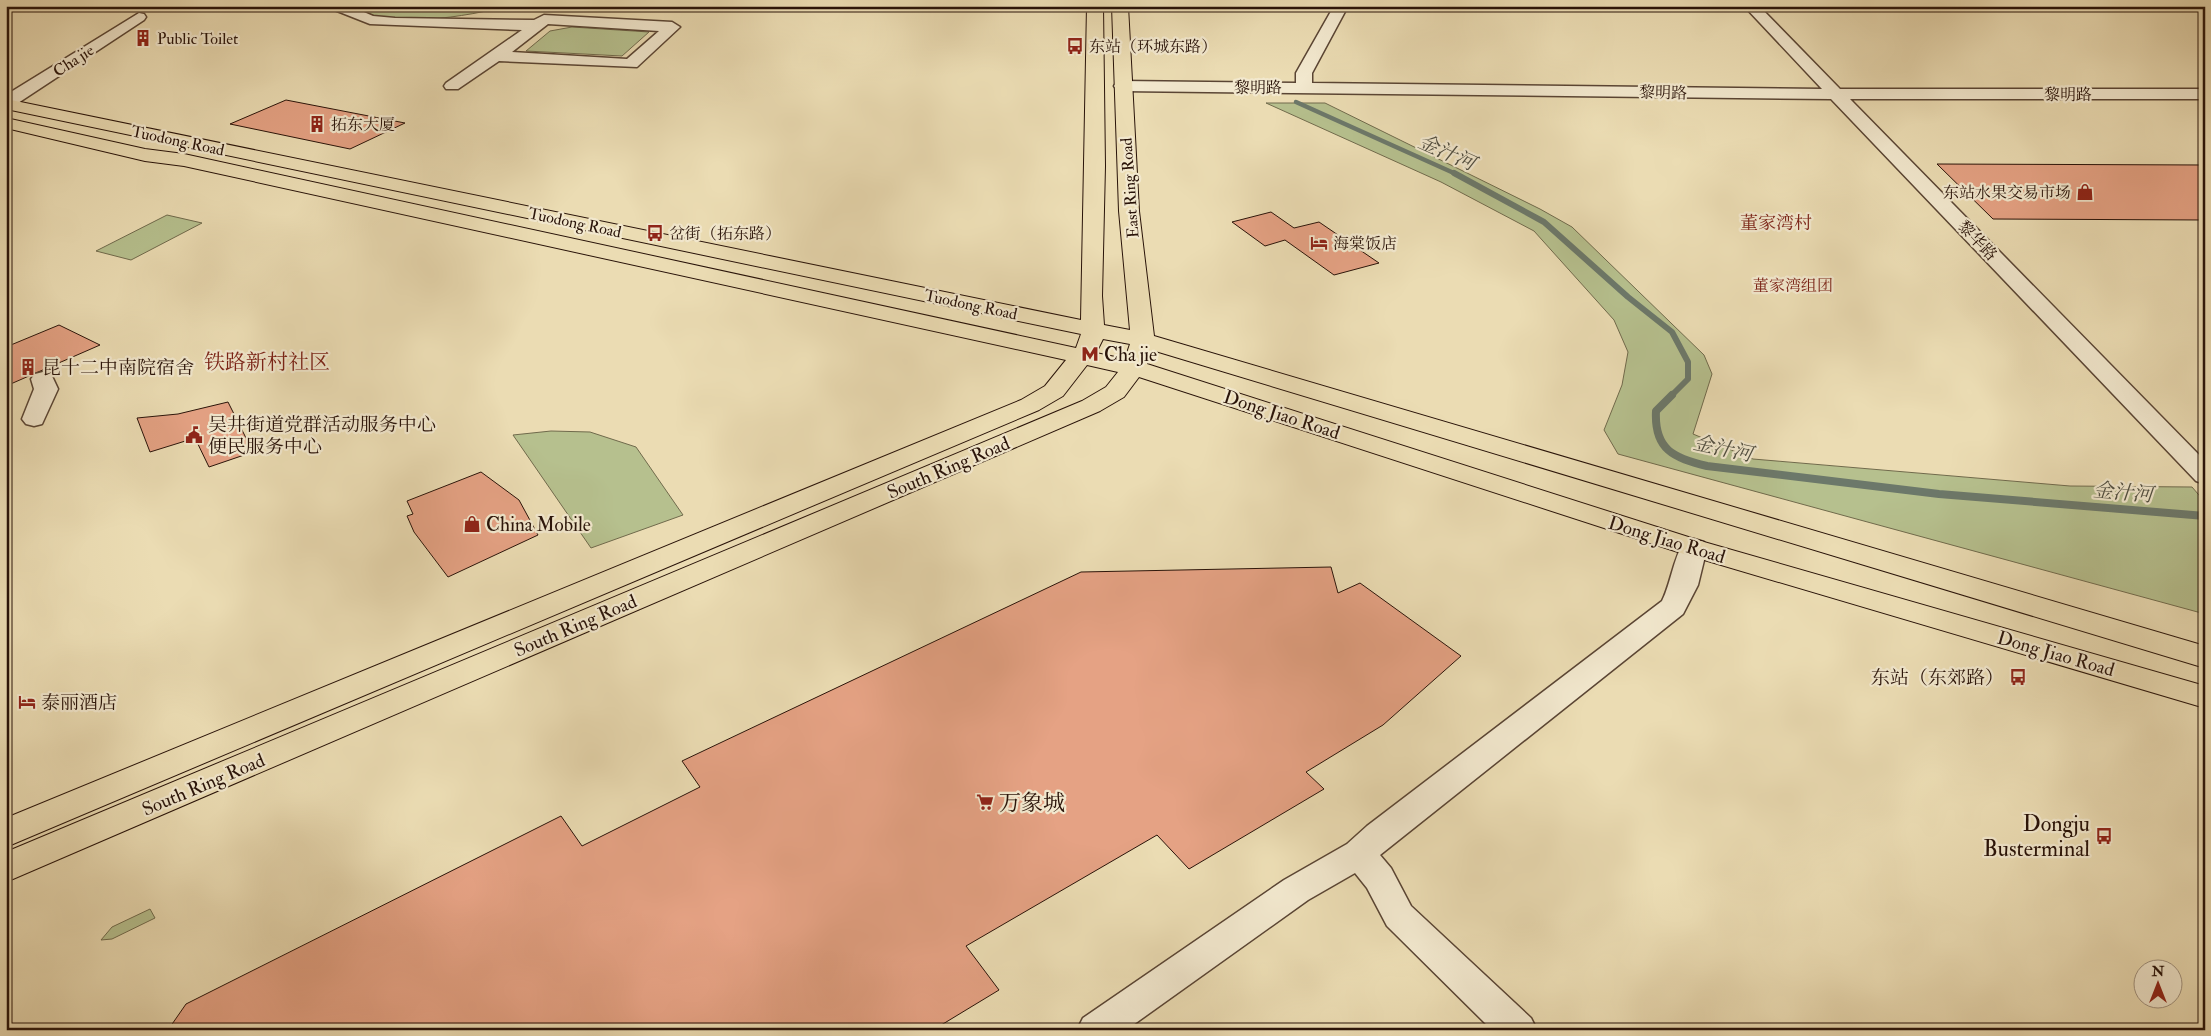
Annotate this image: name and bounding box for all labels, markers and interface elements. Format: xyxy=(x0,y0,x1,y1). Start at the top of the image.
building icon: Public Toilet xyxy=(133,28,153,48)
place label: Public Toilet xyxy=(157,29,238,49)
bus stop icon: 东站（环城东路） xyxy=(1065,36,1085,56)
place label: 东站（环城东路） xyxy=(1089,37,1217,57)
street label: Cha jie xyxy=(49,40,98,81)
street label: 黎明路 xyxy=(1234,78,1282,98)
street label: 黎明路 xyxy=(1639,83,1687,103)
street label: 黎明路 xyxy=(2044,85,2092,105)
building icon: 拓东大厦 xyxy=(307,114,327,134)
place label: 拓东大厦 xyxy=(331,115,395,135)
street label: Tuodong Road xyxy=(129,121,226,161)
water label: 金汁河 xyxy=(1414,129,1482,177)
street label: East Ring Road xyxy=(1116,137,1143,239)
shop icon: 东站水果交易市场 xyxy=(2075,182,2095,202)
place label: 东站水果交易市场 xyxy=(1943,183,2071,203)
street label: Tuodong Road xyxy=(526,203,623,243)
district label: 董家湾村 xyxy=(1740,212,1812,235)
street label: 黎华路 xyxy=(1953,216,2001,265)
bus stop icon: 岔街（拓东路） xyxy=(645,223,665,243)
place label: 岔街（拓东路） xyxy=(669,224,781,244)
hotel icon: 海棠饭店 xyxy=(1309,233,1329,253)
place label: 海棠饭店 xyxy=(1333,234,1397,254)
district label: 董家湾组团 xyxy=(1753,276,1833,296)
street label: Tuodong Road xyxy=(922,285,1019,325)
place label: Cha jie xyxy=(1104,343,1157,367)
metro station icon: Cha jie xyxy=(1080,344,1100,364)
district label: 铁路新村社区 xyxy=(204,349,330,376)
place label: 昆十二中南院宿舍 xyxy=(42,356,194,380)
building icon: 昆十二中南院宿舍 xyxy=(18,357,38,377)
street label: Dong Jiao Road xyxy=(1220,385,1344,445)
place label: 吴井街道党群活动服务中心 便民服务中心 xyxy=(208,413,436,459)
public building icon: 吴井街道党群活动服务中心 便民服务中心 xyxy=(184,425,204,445)
water label: 金汁河 xyxy=(1691,430,1758,468)
street label: South Ring Road xyxy=(883,431,1014,505)
water label: 金汁河 xyxy=(2092,477,2157,508)
street label: Dong Jiao Road xyxy=(1605,511,1729,569)
place label: China Mobile xyxy=(486,513,591,537)
shop icon: China Mobile xyxy=(462,514,482,534)
street label: South Ring Road xyxy=(510,589,641,663)
street label: Dong Jiao Road xyxy=(1994,626,2118,682)
place label: 东站（东郊路） xyxy=(1871,666,2004,690)
bus stop icon: 东站（东郊路） xyxy=(2008,667,2028,687)
place label: 泰丽酒店 xyxy=(41,691,117,715)
hotel icon: 泰丽酒店 xyxy=(17,692,37,712)
street label: South Ring Road xyxy=(138,748,269,822)
place label: 万象城 xyxy=(999,789,1065,817)
supermarket icon: 万象城 xyxy=(975,792,995,812)
place label: Dongju Busterminal xyxy=(1983,810,2090,863)
bus stop icon: Dongju Busterminal xyxy=(2094,826,2114,846)
north arrow xyxy=(2134,958,2184,1008)
text: N xyxy=(2151,963,2165,980)

